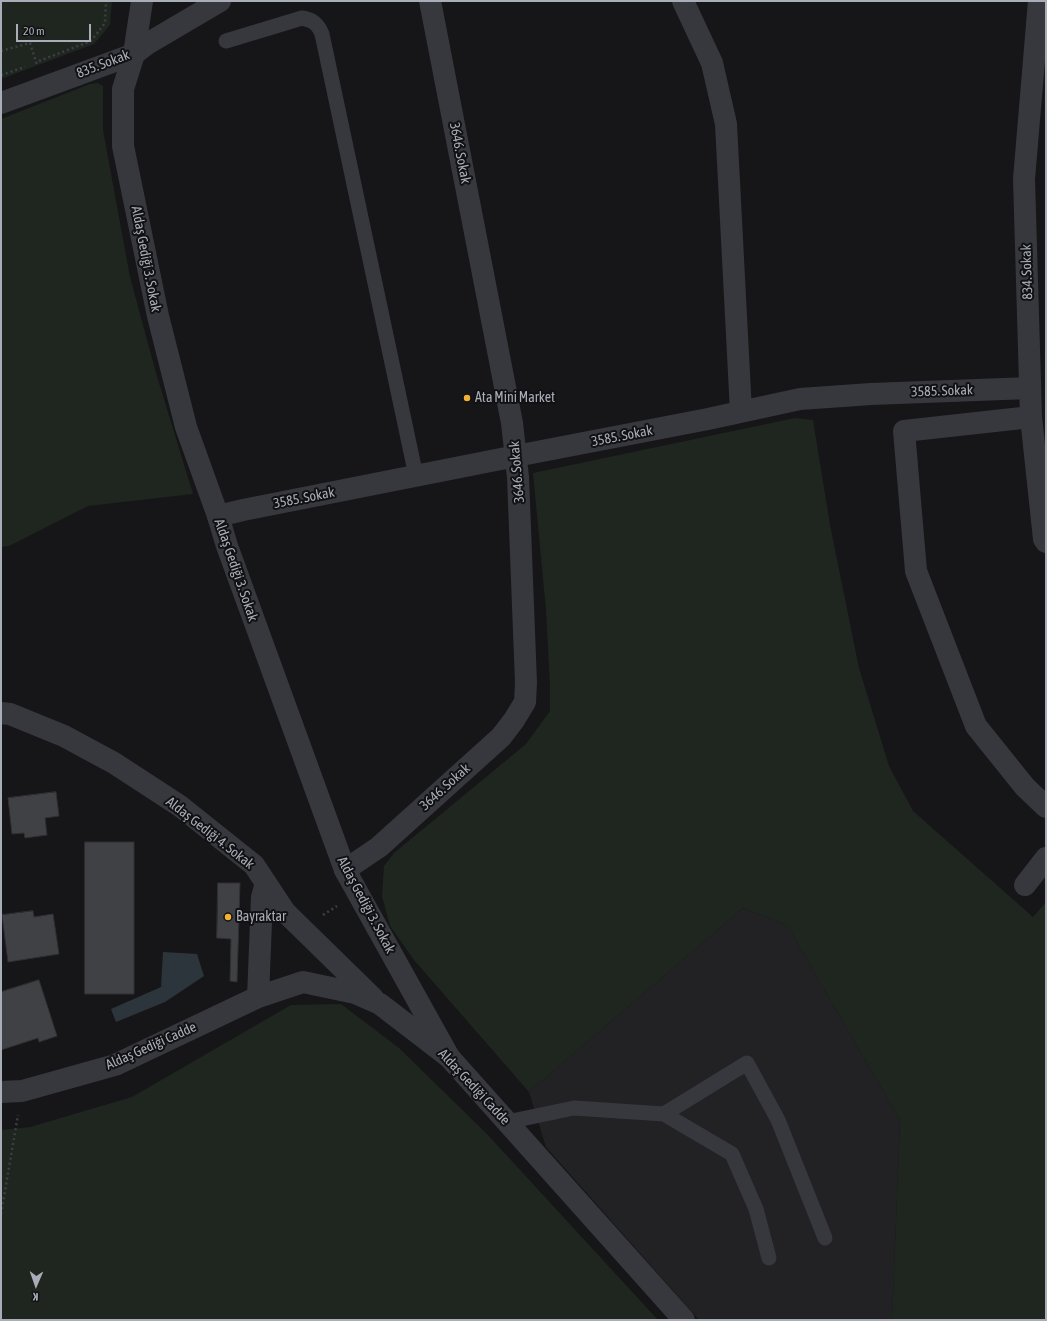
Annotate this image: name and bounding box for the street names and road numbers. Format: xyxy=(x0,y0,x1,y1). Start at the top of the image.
street label: 835. Sokak xyxy=(74,46,132,82)
street label: 3646. Sokak xyxy=(446,121,474,185)
street label: Aldaş Gediği 3. Sokak xyxy=(128,205,164,313)
street label: 834. Sokak xyxy=(1018,244,1036,300)
street label: 3585. Sokak xyxy=(911,382,973,400)
street label: 3585. Sokak xyxy=(590,422,654,450)
street label: 3646. Sokak xyxy=(506,440,528,504)
street label: 3585. Sokak xyxy=(272,484,336,512)
street label: Aldaş Gediği 3. Sokak xyxy=(211,516,261,624)
street label: 3646. Sokak xyxy=(416,760,474,814)
street label: Aldaş Gediği 4. Sokak xyxy=(162,793,258,873)
street label: Aldaş Gediği 3. Sokak xyxy=(333,854,399,956)
street label: Aldaş Gediği Cadde xyxy=(103,1018,199,1074)
street label: Aldaş Gediği Cadde xyxy=(435,1046,513,1128)

